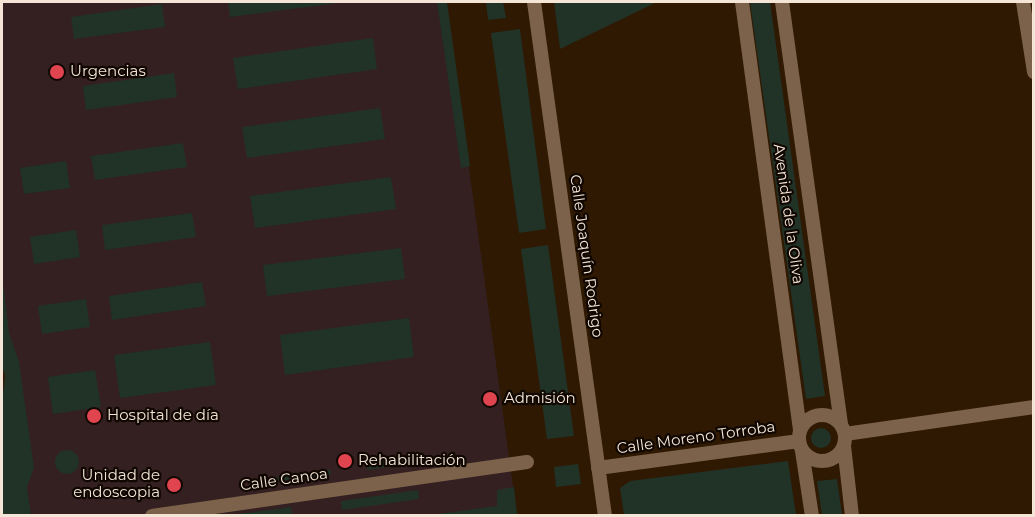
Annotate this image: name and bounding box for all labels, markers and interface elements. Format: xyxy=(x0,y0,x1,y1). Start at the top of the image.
marker: Urgencias xyxy=(48,63,66,81)
place label: Urgencias xyxy=(70,63,146,81)
street label: Avenida de la Oliva xyxy=(769,143,807,285)
street label: Calle Joaquín Rodrigo xyxy=(566,173,606,339)
marker: Admisión xyxy=(481,390,499,408)
place label: Admisión xyxy=(504,390,576,408)
marker: Hospital de día xyxy=(85,407,103,425)
place label: Hospital de día xyxy=(107,407,219,425)
street label: Calle Moreno Torroba xyxy=(616,418,776,458)
marker: Rehabilitación xyxy=(336,452,354,470)
place label: Rehabilitación xyxy=(358,452,466,470)
street label: Calle Canoa xyxy=(239,465,329,495)
place label: Unidad de endoscopia xyxy=(73,467,160,502)
marker: Unidad de endoscopia xyxy=(165,476,183,494)

